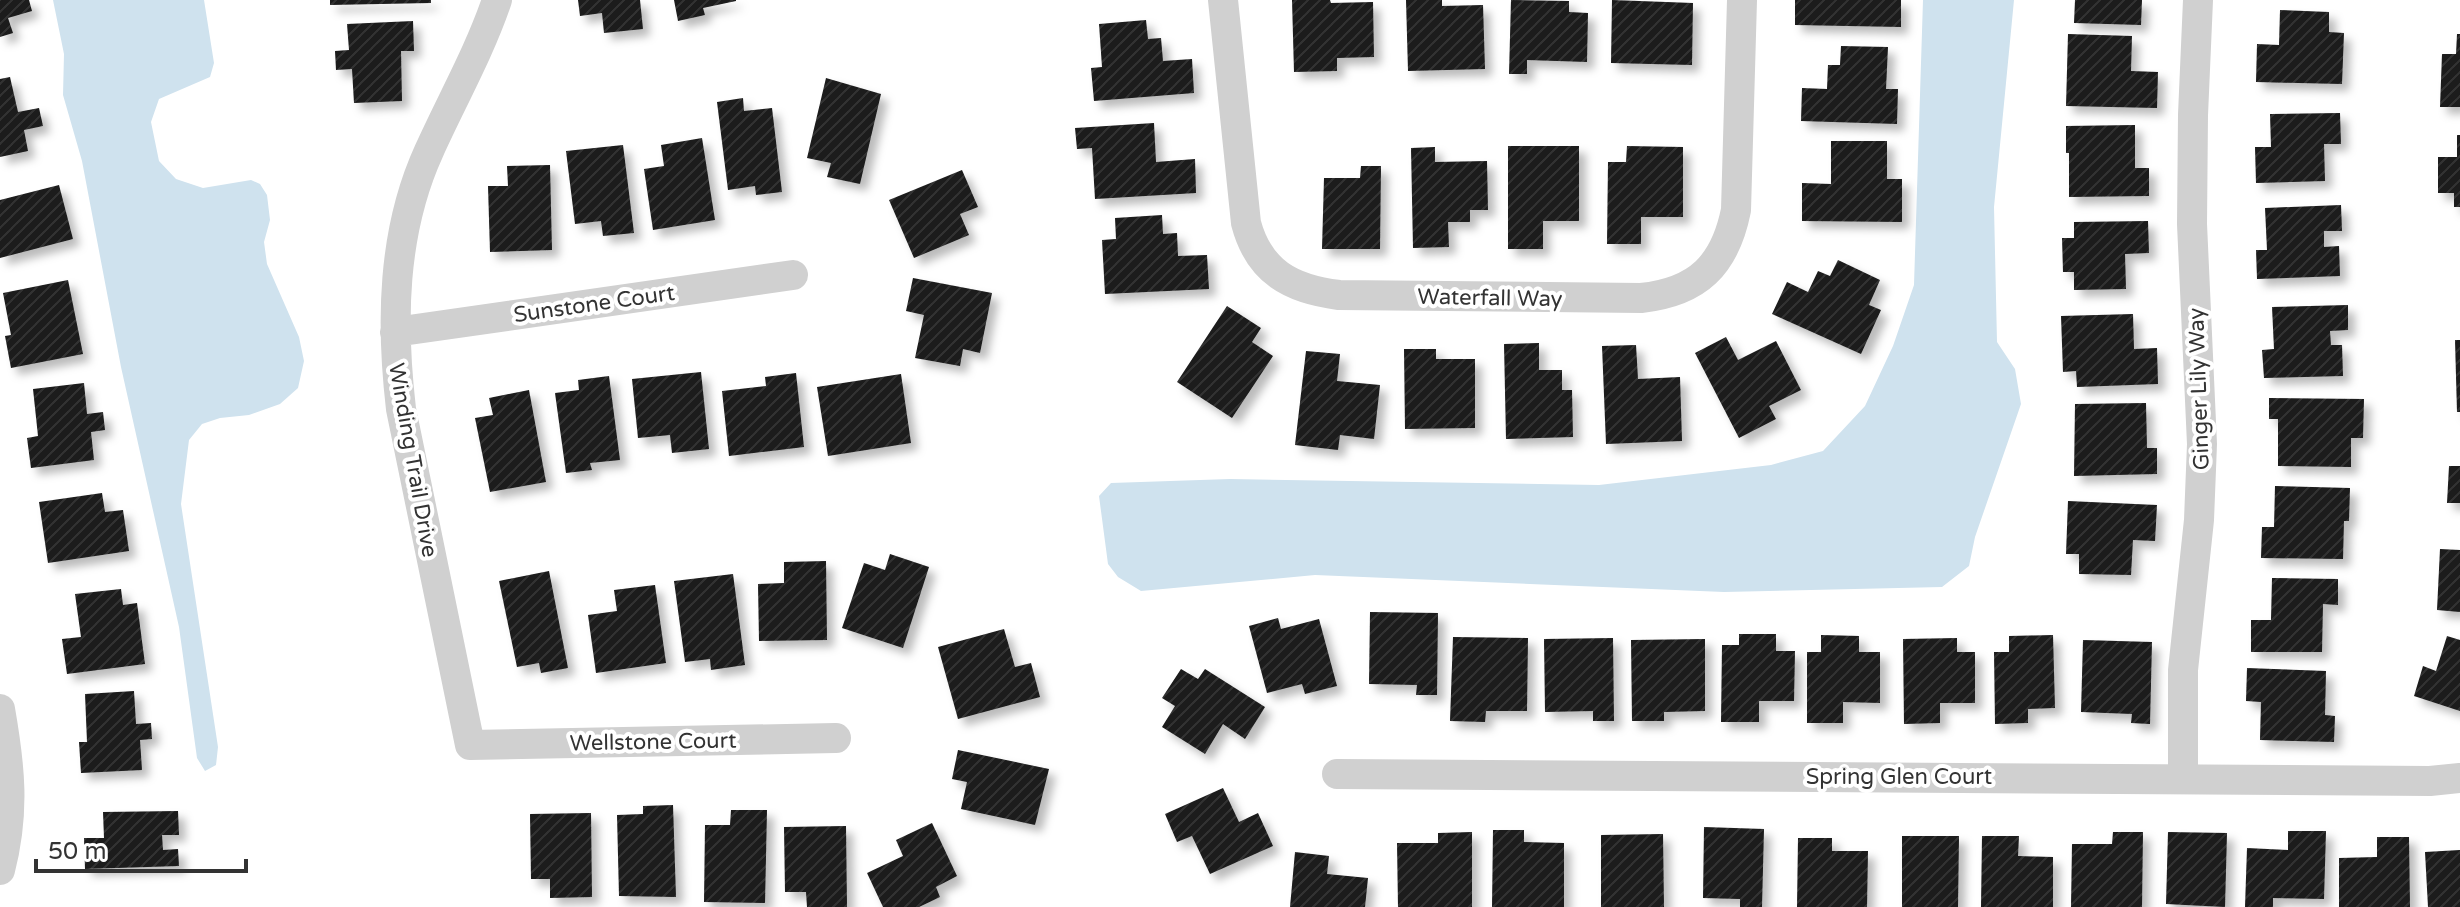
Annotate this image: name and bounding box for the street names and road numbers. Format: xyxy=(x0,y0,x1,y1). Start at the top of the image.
street label: Sunstone Court xyxy=(512,280,676,328)
street label: Waterfall Way xyxy=(1417,284,1563,312)
street label: Ginger Lily Way xyxy=(2183,307,2215,471)
street label: Winding Trail Drive xyxy=(383,361,443,559)
street label: Wellstone Court xyxy=(569,728,737,756)
street label: Spring Glen Court xyxy=(1806,764,1992,790)

